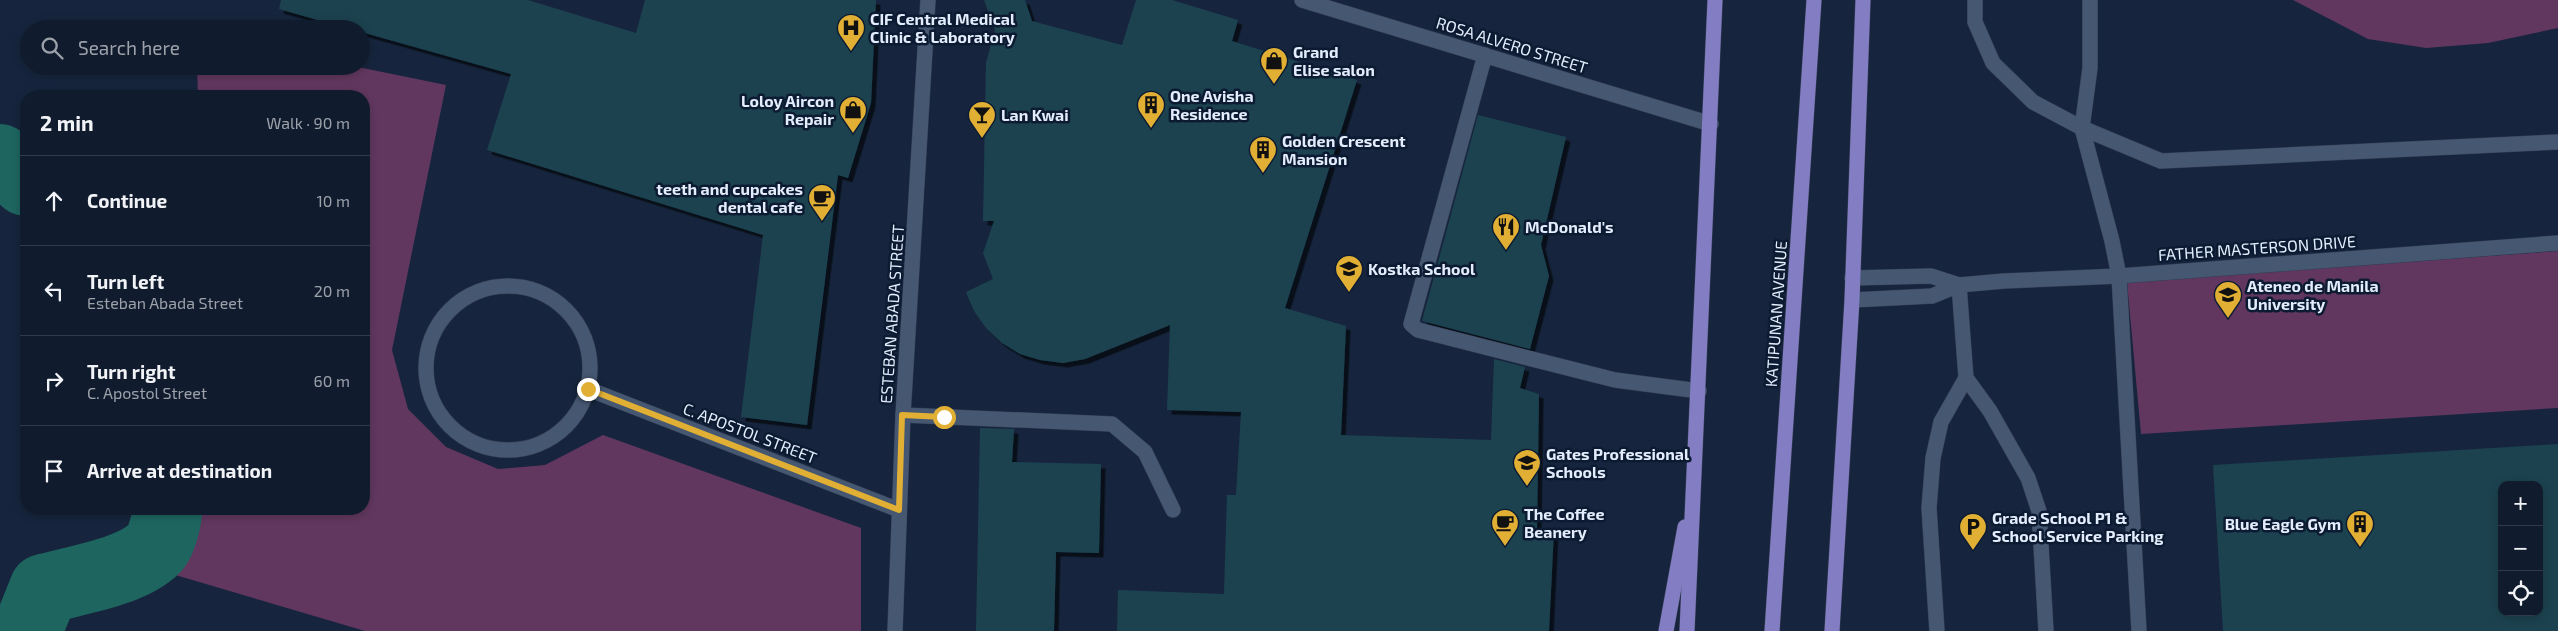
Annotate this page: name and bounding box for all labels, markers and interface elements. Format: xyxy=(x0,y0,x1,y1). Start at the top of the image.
place label: CIF Central Medical Clinic & Laboratory xyxy=(870,9,1016,47)
street label: ROSA ALVERO STREET xyxy=(1434,12,1590,77)
hospital icon: CIF Central Medical Clinic & Laboratory xyxy=(836,13,866,52)
search box xyxy=(20,20,370,75)
icon: search xyxy=(38,34,66,62)
text: Search here xyxy=(78,36,180,59)
place label: Grand Elise salon xyxy=(1293,42,1375,79)
shop icon: Grand Elise salon xyxy=(1259,46,1289,85)
place label: One Avisha Residence xyxy=(1170,86,1254,123)
building icon: One Avisha Residence xyxy=(1136,90,1166,129)
place label: Loloy Aircon Repair xyxy=(741,91,834,128)
shop icon: Loloy Aircon Repair xyxy=(838,95,868,134)
bar icon: Lan Kwai xyxy=(967,100,997,139)
place label: Lan Kwai xyxy=(1001,105,1069,124)
text: 2 min xyxy=(40,110,94,135)
text: Walk · 90 m xyxy=(266,113,350,132)
place label: Golden Crescent Mansion xyxy=(1282,131,1406,168)
building icon: Golden Crescent Mansion xyxy=(1248,135,1278,174)
place label: teeth and cupcakes dental cafe xyxy=(656,179,803,216)
cafe icon: teeth and cupcakes dental cafe xyxy=(807,183,837,222)
icon: ahead xyxy=(40,187,68,215)
text: Continue xyxy=(87,189,167,212)
text: 10 m xyxy=(316,191,350,210)
restaurant icon: McDonald's xyxy=(1491,212,1521,251)
place label: McDonald's xyxy=(1525,217,1614,236)
street label: ESTEBAN ABADA STREET xyxy=(876,224,907,404)
street label: FATHER MASTERSON DRIVE xyxy=(2157,231,2357,264)
street label: KATIPUNAN AVENUE xyxy=(1761,240,1790,388)
school or university icon: Kostka School xyxy=(1334,254,1364,293)
place label: Kostka School xyxy=(1368,259,1476,278)
text: Turn left xyxy=(87,270,164,293)
place label: Ateneo de Manila University xyxy=(2247,276,2379,314)
icon: left xyxy=(40,277,68,305)
school or university icon: Ateneo de Manila University xyxy=(2213,280,2243,319)
text: 20 m xyxy=(314,281,350,300)
text: Esteban Abada Street xyxy=(87,293,243,312)
text: Turn right xyxy=(87,360,175,383)
icon: right xyxy=(40,367,68,395)
text: 60 m xyxy=(314,371,350,390)
route end xyxy=(577,378,600,401)
text: C. Apostol Street xyxy=(87,383,207,402)
street label: C. APOSTOL STREET xyxy=(681,398,820,467)
route start xyxy=(933,406,956,429)
place label: Gates Professional Schools xyxy=(1546,444,1690,481)
school or university icon: Gates Professional Schools xyxy=(1512,448,1542,487)
icon: arrive xyxy=(40,457,68,485)
text: Arrive at destination xyxy=(87,459,272,482)
map controls xyxy=(2498,481,2543,616)
button: + xyxy=(2498,481,2543,526)
place label: The Coffee Beanery xyxy=(1524,504,1605,542)
cafe icon: The Coffee Beanery xyxy=(1490,508,1520,547)
place label: Grade School P1 & School Service Parking xyxy=(1992,508,2164,545)
building icon: Blue Eagle Gym xyxy=(2345,509,2375,548)
parking icon: Grade School P1 & School Service Parking xyxy=(1958,512,1988,551)
place label: Blue Eagle Gym xyxy=(2225,514,2341,534)
button: − xyxy=(2498,526,2543,571)
button: locate xyxy=(2498,571,2543,616)

